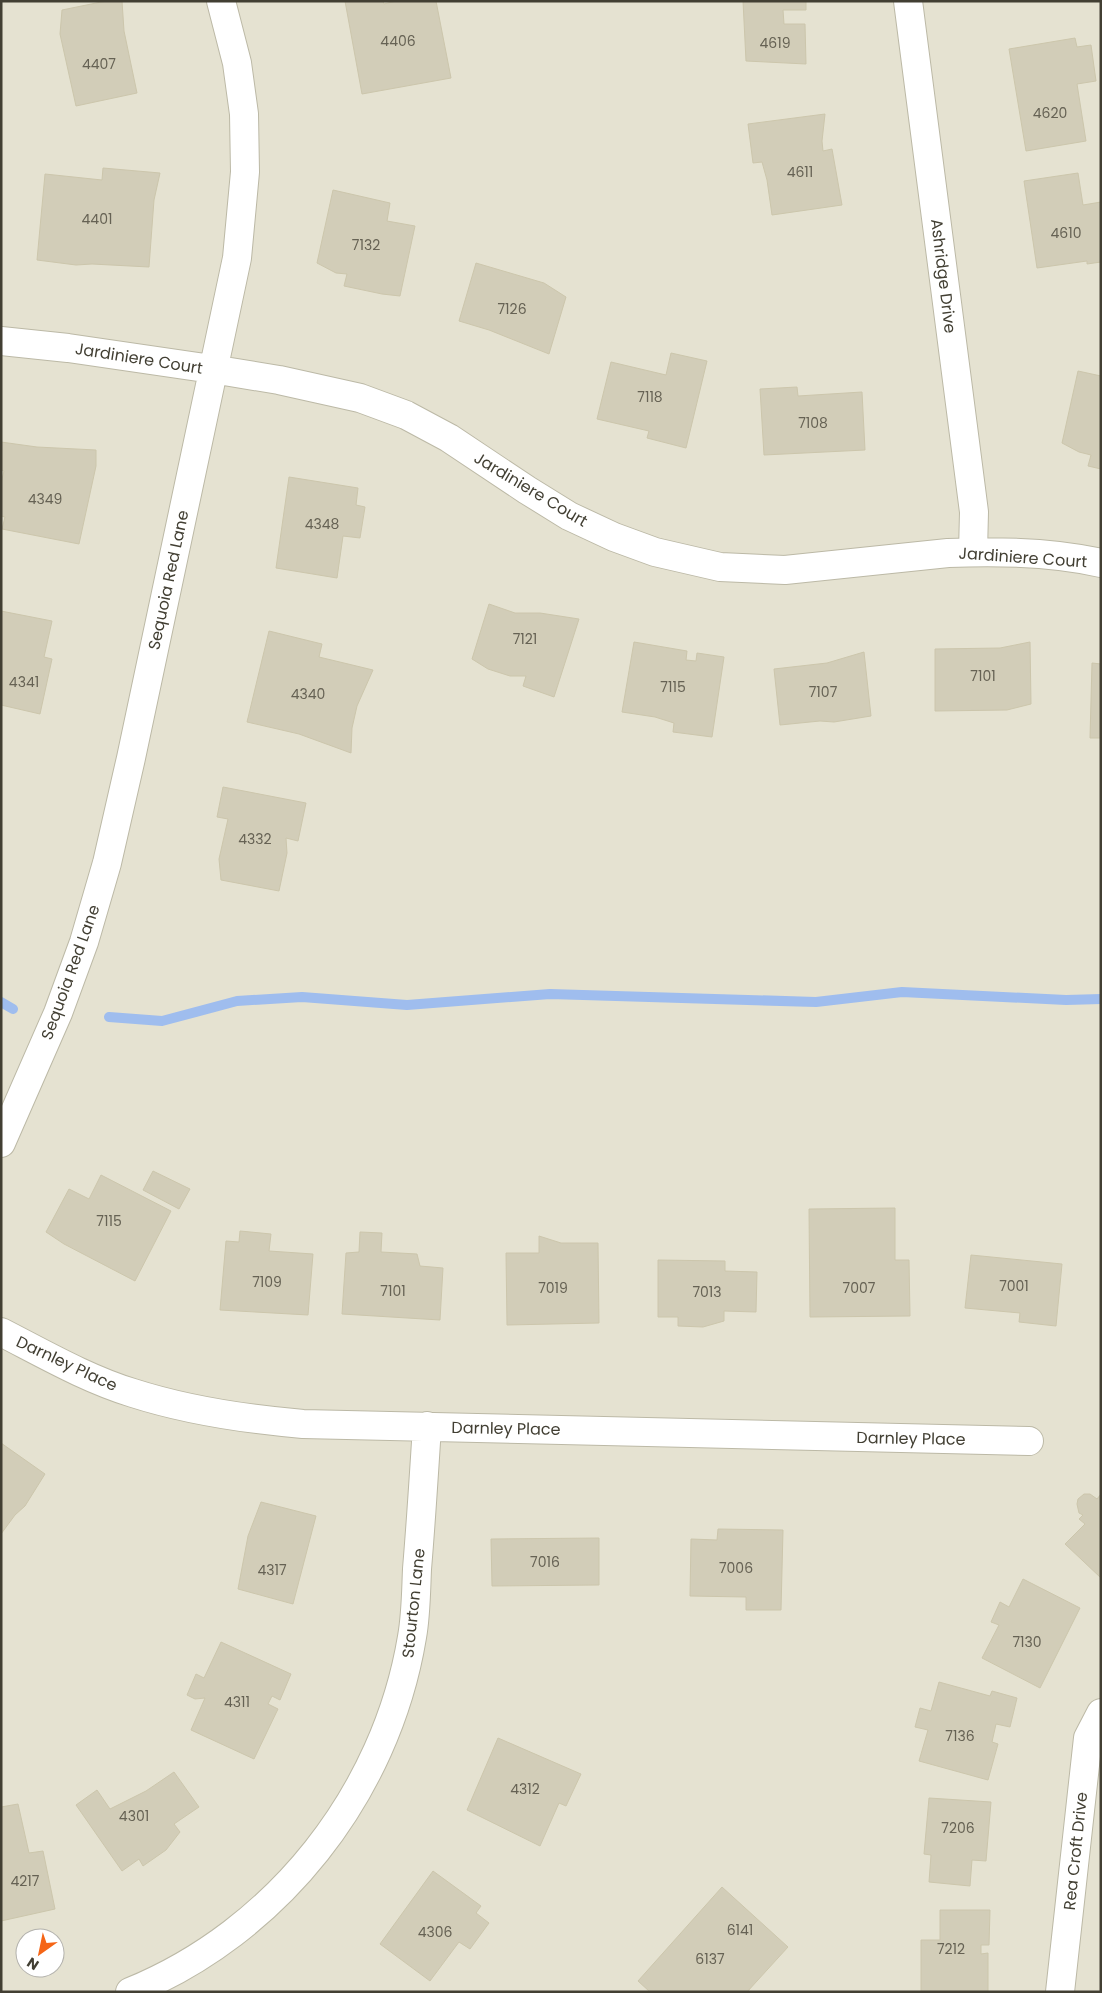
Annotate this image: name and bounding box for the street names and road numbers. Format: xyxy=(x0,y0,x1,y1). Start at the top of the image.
street label: Ashridge Drive xyxy=(925,217,962,335)
street label: Jardiniere Court xyxy=(73,337,205,380)
street label: Jardiniere Court xyxy=(470,446,592,533)
street label: Sequoia Red Lane xyxy=(142,508,195,652)
street label: Jardiniere Court xyxy=(958,542,1088,573)
street label: Sequoia Red Lane xyxy=(35,901,106,1043)
street label: Darnley Place xyxy=(12,1330,121,1397)
street label: Darnley Place xyxy=(451,1416,561,1441)
street label: Darnley Place xyxy=(856,1426,966,1451)
street label: Stourton Lane xyxy=(396,1547,431,1659)
street label: Rea Croft Drive xyxy=(1058,1791,1093,1911)

